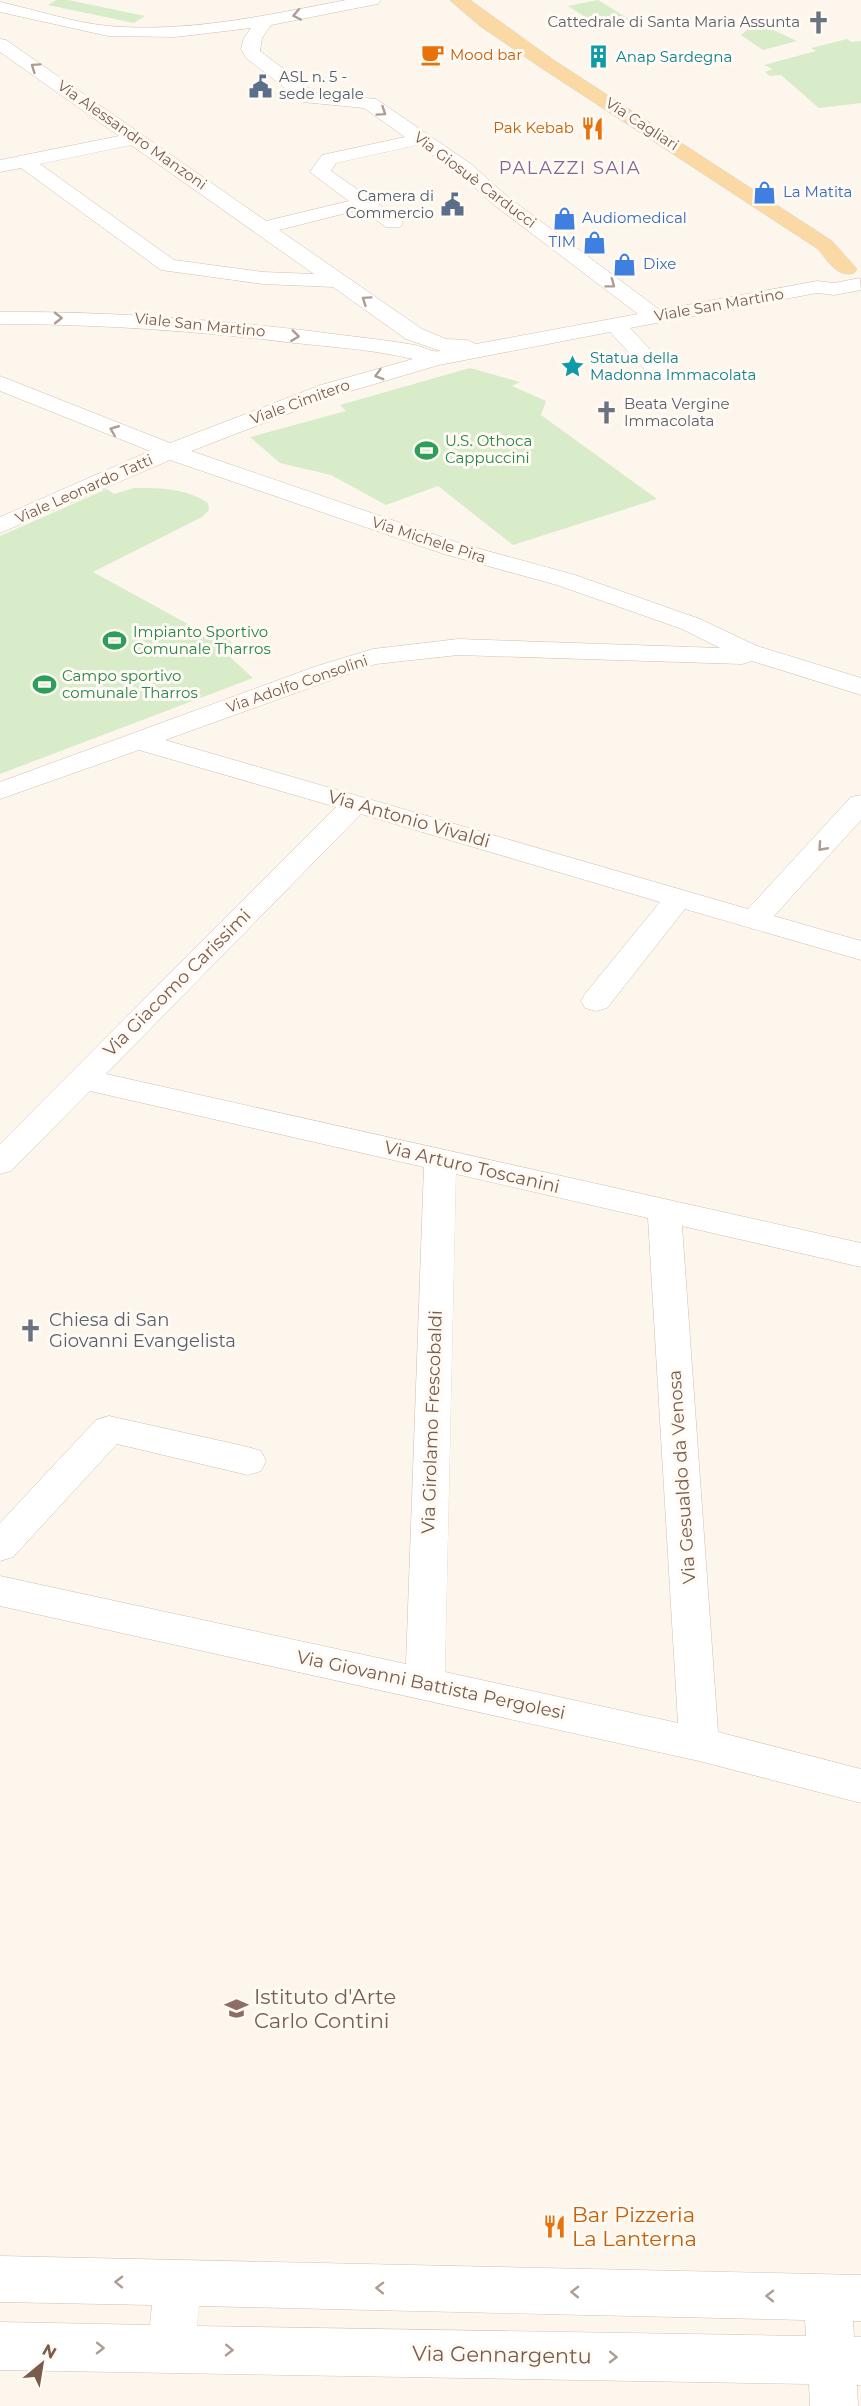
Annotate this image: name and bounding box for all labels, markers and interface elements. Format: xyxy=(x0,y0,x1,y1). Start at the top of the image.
one-way arrow xyxy=(293,8,303,21)
church icon: Cattedrale di Santa Maria Assunta xyxy=(805,9,831,35)
place label: Cattedrale di Santa Maria Assunta xyxy=(547,12,800,31)
cafe icon: Mood bar xyxy=(419,42,445,68)
building icon: Anap Sardegna xyxy=(585,44,611,70)
place label: Mood bar xyxy=(450,45,522,64)
place label: Anap Sardegna xyxy=(616,47,732,66)
one-way arrow xyxy=(31,63,42,74)
place label: ASL n. 5 - sede legale xyxy=(279,67,364,103)
public building icon: ASL n. 5 - sede legale xyxy=(248,73,274,99)
street label: Via Alessandro Manzoni xyxy=(54,76,211,193)
street label: Via Cagliari xyxy=(602,93,682,154)
one-way arrow xyxy=(376,105,387,116)
restaurant icon: Pak Kebab xyxy=(579,115,605,141)
place label: Pak Kebab xyxy=(493,118,574,137)
street label: Via Giosuè Carducci xyxy=(410,127,540,232)
district label: PALAZZI SAIA xyxy=(499,157,641,179)
shop icon: La Matita xyxy=(752,179,778,205)
place label: La Matita xyxy=(783,182,852,201)
place label: Camera di Commercio xyxy=(346,186,434,222)
public building icon: Camera di Commercio xyxy=(439,192,465,218)
shop icon: Audiomedical xyxy=(551,205,577,231)
place label: Audiomedical xyxy=(582,208,687,227)
shop icon: TIM xyxy=(581,229,607,255)
place label: TIM xyxy=(549,232,576,251)
shop icon: Dixe xyxy=(612,251,638,277)
place label: Dixe xyxy=(643,254,676,273)
one-way arrow xyxy=(605,276,616,287)
street label: Viale San Martino xyxy=(653,284,785,325)
one-way arrow xyxy=(362,296,373,307)
street label: Viale San Martino xyxy=(134,308,266,341)
one-way arrow xyxy=(54,312,63,324)
one-way arrow xyxy=(290,329,299,341)
place label: Statua della Madonna Immacolata xyxy=(590,348,756,384)
place icon: Statua della Madonna Immacolata xyxy=(559,354,585,380)
one-way arrow xyxy=(374,368,384,381)
street label: Viale Cimitero xyxy=(247,375,352,428)
place label: Beata Vergine Immacolata xyxy=(624,394,730,430)
church icon: Beata Vergine Immacolata xyxy=(593,400,619,426)
one-way arrow xyxy=(109,424,119,437)
place label: U.S. Othoca Cappuccini xyxy=(445,431,532,467)
sports icon: U.S. Othoca Cappuccini xyxy=(414,437,440,463)
street label: Viale Leonardo Tatti xyxy=(12,450,156,527)
street label: Via Michele Pira xyxy=(370,512,489,567)
place label: Impianto Sportivo Comunale Tharros xyxy=(133,622,271,658)
sports icon: Impianto Sportivo Comunale Tharros xyxy=(102,628,128,654)
street label: Via Adolfo Consolini xyxy=(224,650,370,717)
place label: Campo sportivo comunale Tharros xyxy=(62,666,198,702)
sports icon: Campo sportivo comunale Tharros xyxy=(31,672,57,698)
street label: Via Antonio Vivaldi xyxy=(325,785,493,853)
one-way arrow xyxy=(818,839,829,850)
street label: Via Giacomo Carissimi xyxy=(99,905,255,1061)
street label: Via Arturo Toscanini xyxy=(382,1136,562,1198)
place label: Chiesa di San Giovanni Evangelista xyxy=(49,1309,236,1352)
street label: Via Girolamo Frescobaldi xyxy=(417,1310,447,1534)
church icon: Chiesa di San Giovanni Evangelista xyxy=(18,1317,44,1343)
street label: Via Gesualdo da Venosa xyxy=(664,1369,700,1585)
street label: Via Giovanni Battista Pergolesi xyxy=(295,1646,567,1724)
place label: Istituto d'Arte Carlo Contini xyxy=(254,1984,396,2033)
school or university icon: Istituto d'Arte Carlo Contini xyxy=(223,1996,249,2022)
place label: Bar Pizzeria La Lanterna xyxy=(572,2202,697,2251)
restaurant icon: Bar Pizzeria La Lanterna xyxy=(541,2214,567,2240)
one-way arrow xyxy=(115,2276,124,2288)
one-way arrow xyxy=(376,2282,385,2294)
one-way arrow xyxy=(570,2286,579,2298)
one-way arrow xyxy=(765,2290,774,2303)
north arrow xyxy=(12,2334,72,2394)
text: N xyxy=(39,2340,60,2363)
street label: Via Gennargentu xyxy=(412,2340,592,2369)
one-way arrow xyxy=(96,2341,105,2354)
one-way arrow xyxy=(225,2344,234,2356)
one-way arrow xyxy=(609,2350,618,2363)

